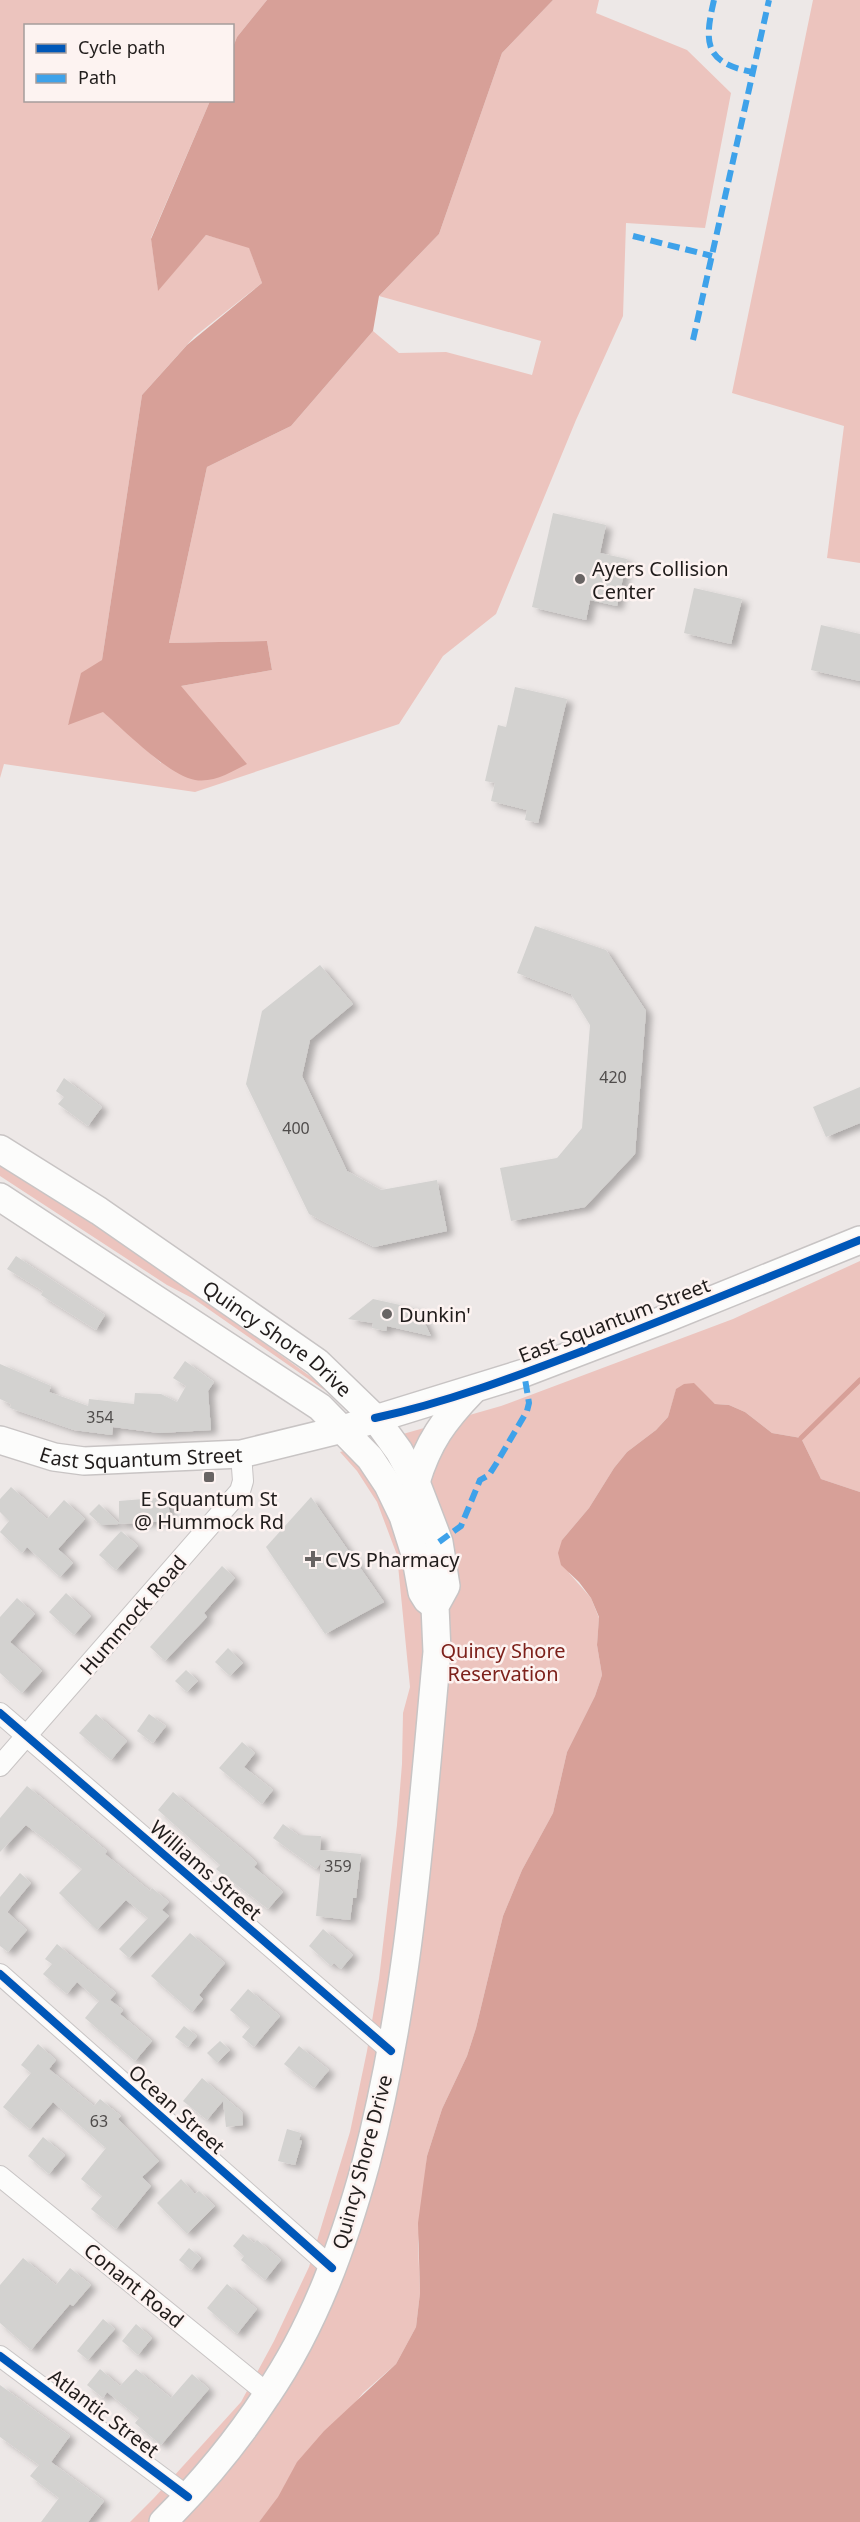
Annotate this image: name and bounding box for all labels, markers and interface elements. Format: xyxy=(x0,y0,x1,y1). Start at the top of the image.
legend xyxy=(24,24,234,102)
text: Cycle path xyxy=(78,35,165,59)
text: Path xyxy=(78,65,117,89)
place label: Ayers Collision Center xyxy=(592,555,729,605)
marker: Ayers Collision Center xyxy=(573,572,587,586)
house number: 420 xyxy=(599,1066,627,1088)
house number: 400 xyxy=(282,1117,310,1139)
street label: East Squantum Street xyxy=(514,1271,714,1369)
street label: Quincy Shore Drive xyxy=(198,1273,358,1402)
place label: Dunkin' xyxy=(399,1301,471,1328)
marker: Dunkin' xyxy=(380,1307,394,1321)
house number: 354 xyxy=(86,1406,114,1428)
street label: East Squantum Street xyxy=(36,1440,243,1474)
marker: E Squantum St @ Hummock Rd xyxy=(202,1470,216,1484)
place label: E Squantum St @ Hummock Rd xyxy=(134,1485,284,1535)
place label: CVS Pharmacy xyxy=(325,1546,460,1573)
street label: Hummock Road xyxy=(74,1549,192,1681)
marker: CVS Pharmacy xyxy=(306,1552,320,1566)
park label: Quincy Shore Reservation xyxy=(440,1637,566,1687)
street label: Williams Street xyxy=(144,1814,268,1926)
house number: 359 xyxy=(324,1855,352,1877)
street label: Ocean Street xyxy=(123,2058,231,2160)
street label: Quincy Shore Drive xyxy=(326,2072,398,2252)
house number: 63 xyxy=(90,2110,108,2132)
street label: Conant Road xyxy=(78,2236,190,2334)
street label: Atlantic Street xyxy=(43,2363,165,2463)

